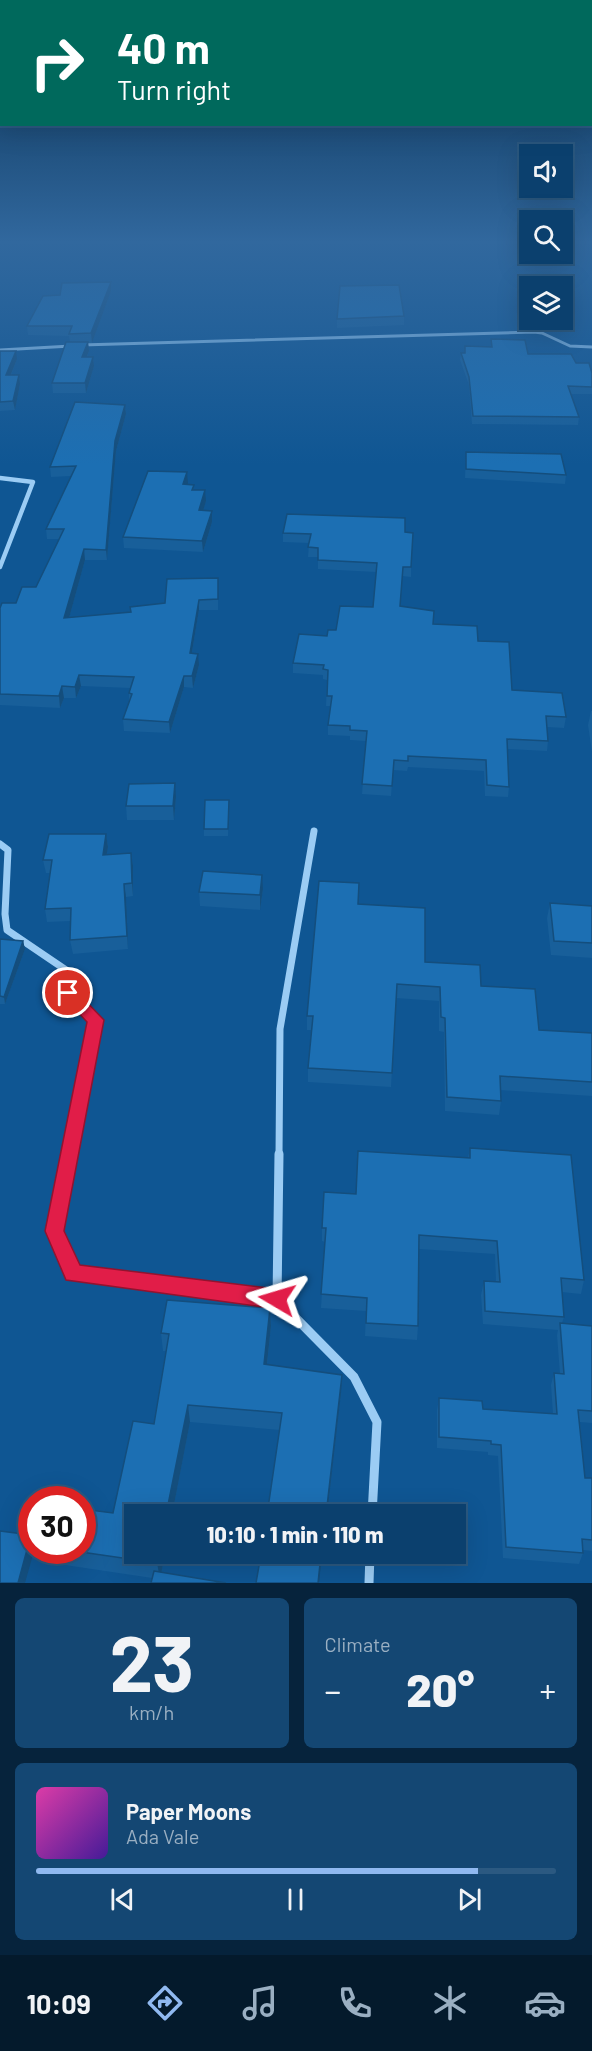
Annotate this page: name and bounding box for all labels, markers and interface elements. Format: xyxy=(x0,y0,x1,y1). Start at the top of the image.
text: 40 m xyxy=(117,22,210,72)
icon: right xyxy=(18,24,96,102)
text: Turn right xyxy=(117,73,231,105)
map controls xyxy=(519,144,573,330)
button: sound xyxy=(519,144,573,198)
button: search xyxy=(519,210,573,264)
button: layers xyxy=(519,276,573,330)
pin xyxy=(42,967,93,1018)
icon: arrive xyxy=(51,976,84,1009)
position arrow xyxy=(245,1267,309,1331)
speed limit sign: 30 xyxy=(18,1486,96,1564)
text: 10:10 · 1 min · 110 m xyxy=(207,1521,383,1547)
text: 23 xyxy=(109,1614,194,1708)
text: Climate xyxy=(325,1632,391,1656)
text: 20° xyxy=(406,1662,474,1716)
text: − xyxy=(325,1670,341,1710)
text: + xyxy=(540,1670,556,1710)
text: km/h xyxy=(129,1700,174,1724)
text: Paper Moons xyxy=(126,1798,251,1824)
text: Ada Vale xyxy=(126,1824,199,1848)
icon: previous xyxy=(106,1883,139,1916)
icon: pause xyxy=(279,1883,312,1916)
icon: next xyxy=(453,1883,486,1916)
icon: directions xyxy=(144,1982,186,2024)
icon: music xyxy=(239,1982,281,2024)
icon: phone xyxy=(334,1982,376,2024)
icon: climate xyxy=(429,1982,471,2024)
icon: car xyxy=(524,1982,566,2024)
text: 10:09 xyxy=(26,1987,91,2019)

